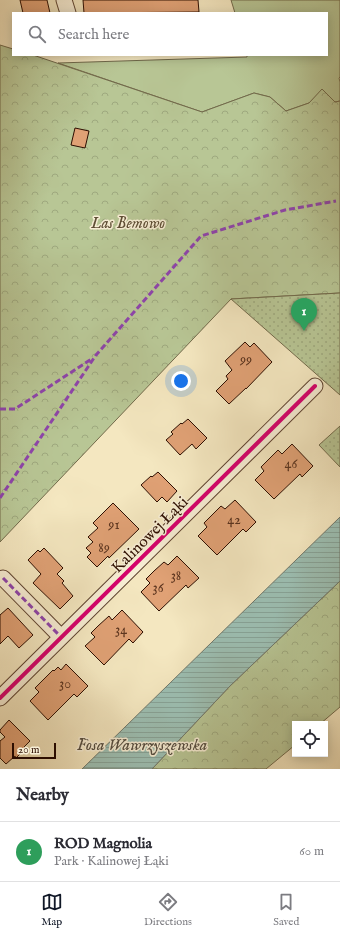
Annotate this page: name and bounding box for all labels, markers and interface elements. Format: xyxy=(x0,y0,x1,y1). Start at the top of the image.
search box xyxy=(12,12,328,56)
icon: search xyxy=(26,23,48,45)
text: Search here xyxy=(58,25,129,44)
park label: Las Bemowo xyxy=(90,214,165,234)
pin: 1 xyxy=(291,298,317,331)
house number: 99 xyxy=(239,351,252,369)
your location xyxy=(171,371,191,391)
house number: 46 xyxy=(285,455,298,473)
street label: Kalinowej Łąki xyxy=(108,493,193,578)
house number: 42 xyxy=(227,511,241,529)
house number: 91 xyxy=(107,516,120,534)
house number: 89 xyxy=(98,539,110,557)
house number: 38 xyxy=(171,567,181,585)
house number: 36 xyxy=(152,579,165,597)
house number: 34 xyxy=(115,621,127,639)
house number: 30 xyxy=(59,675,71,693)
map controls xyxy=(292,721,328,757)
button: locate xyxy=(292,721,328,757)
water label: Fosa Wawrzyszewska xyxy=(77,735,208,756)
scale bar xyxy=(12,741,56,760)
text: 20 m xyxy=(18,743,39,757)
text: Nearby xyxy=(16,785,69,806)
text: ROD Magnolia xyxy=(54,834,152,853)
text: 1 xyxy=(27,843,31,860)
text: 60 m xyxy=(299,843,324,860)
text: Park · Kalinowej Łąki xyxy=(54,853,169,870)
tab: Map xyxy=(41,891,63,929)
tab: Directions xyxy=(144,891,192,929)
tab: Saved xyxy=(273,891,299,929)

